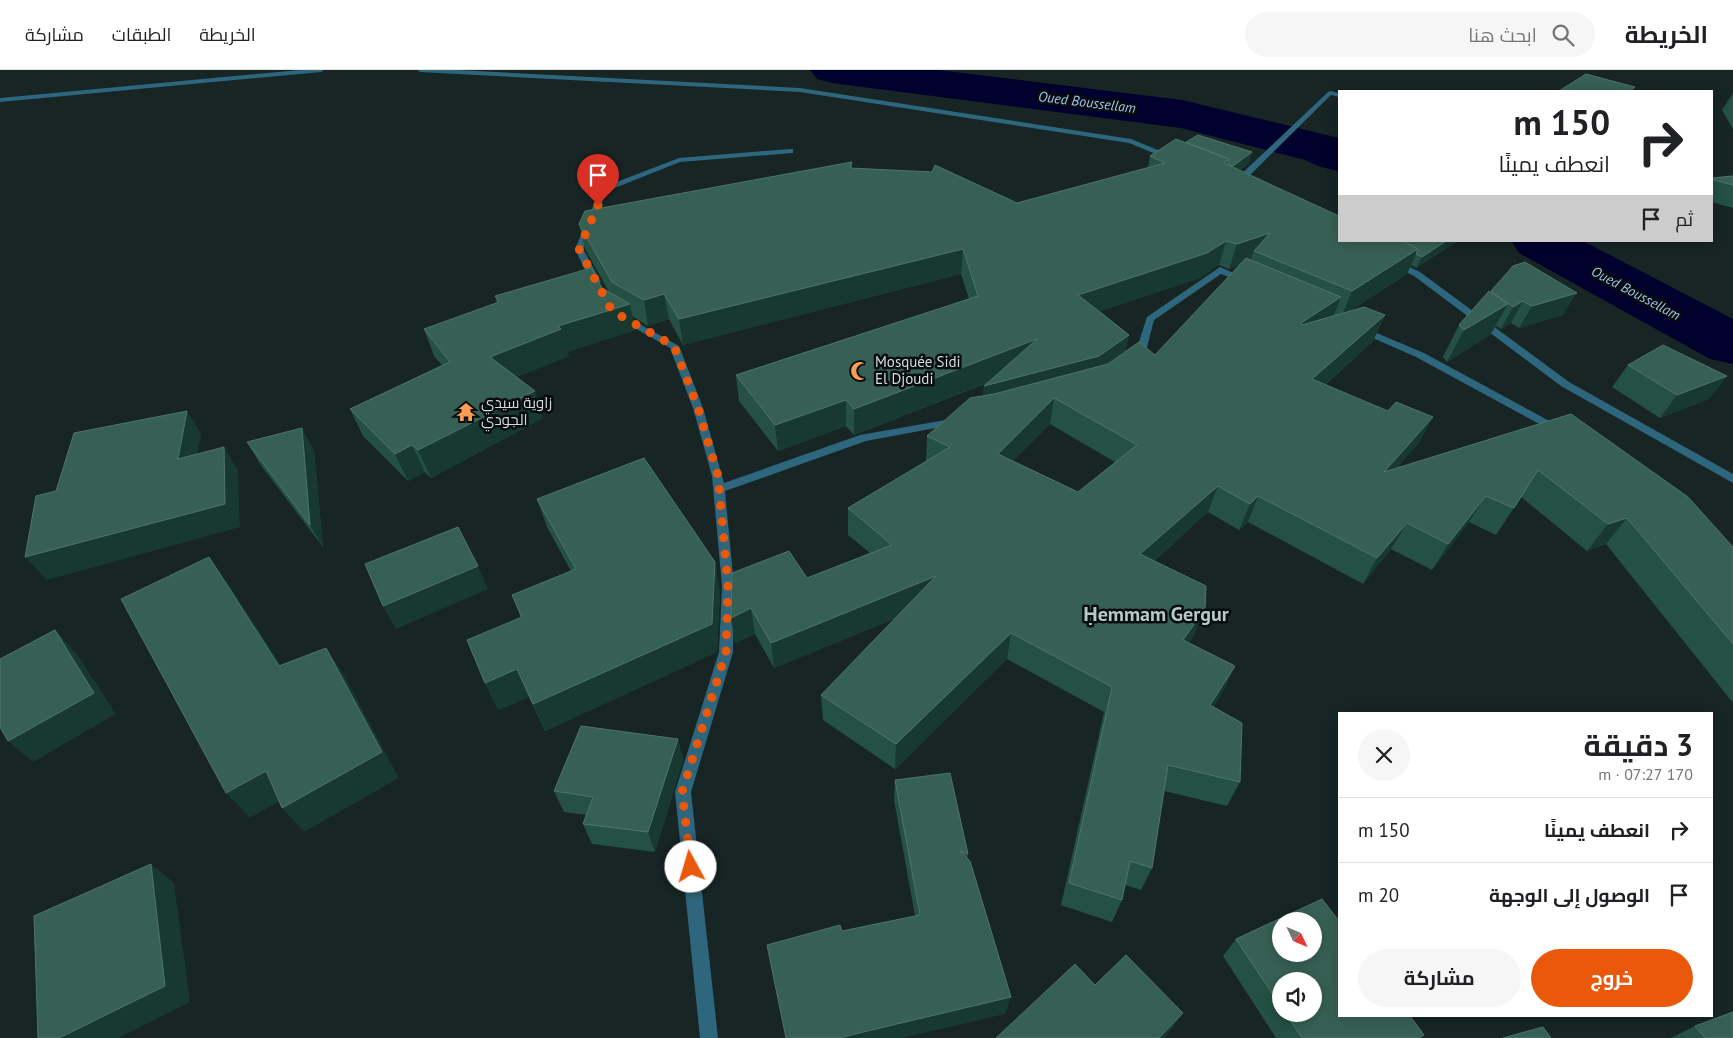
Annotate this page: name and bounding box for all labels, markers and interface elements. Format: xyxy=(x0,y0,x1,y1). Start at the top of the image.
search box xyxy=(1245,12,1595,57)
text: الخريطة xyxy=(1625,19,1708,50)
icon: search xyxy=(1549,21,1577,49)
text: مشاركة xyxy=(25,23,84,46)
text: الطبقات xyxy=(112,23,171,46)
text: الخريطة xyxy=(199,23,256,46)
text: ابحث هنا xyxy=(1468,23,1537,47)
water label: Oued Boussellam xyxy=(1037,87,1137,117)
text: 150 m xyxy=(1513,99,1610,145)
icon: right xyxy=(1628,110,1693,175)
text: انعطف يمينًا xyxy=(1499,150,1610,178)
pin xyxy=(577,154,619,205)
icon: arrive xyxy=(584,161,612,189)
icon: arrive xyxy=(1637,205,1665,233)
text: ثم xyxy=(1675,207,1693,231)
water label: Oued Boussellam xyxy=(1588,262,1684,324)
place label: Mosquée Sidi El Djoudi xyxy=(875,352,961,388)
mosque icon: Mosquée Sidi El Djoudi xyxy=(849,360,871,382)
place label: زاوية سيدي الجودي xyxy=(481,393,552,432)
temple icon: زاوية سيدي الجودي xyxy=(455,401,477,423)
district label: Ḥemmam Gergur xyxy=(1083,601,1229,627)
text: 3 دقيقة xyxy=(1584,725,1693,764)
button: close xyxy=(1358,729,1410,781)
text: 170 m · 07:27 xyxy=(1598,764,1693,784)
icon: right xyxy=(1665,816,1693,844)
text: 150 m xyxy=(1358,818,1410,842)
text: انعطف يمينًا xyxy=(1544,818,1650,842)
position arrow xyxy=(664,840,716,892)
icon: arrive xyxy=(1665,881,1693,909)
text: 20 m xyxy=(1358,883,1399,907)
text: الوصول إلى الوجهة xyxy=(1489,883,1650,907)
north arrow xyxy=(1272,912,1322,962)
map controls xyxy=(1272,912,1322,1022)
button: مشاركة xyxy=(1358,949,1521,1007)
button: خروج xyxy=(1531,949,1693,1007)
button: sound xyxy=(1272,972,1322,1022)

